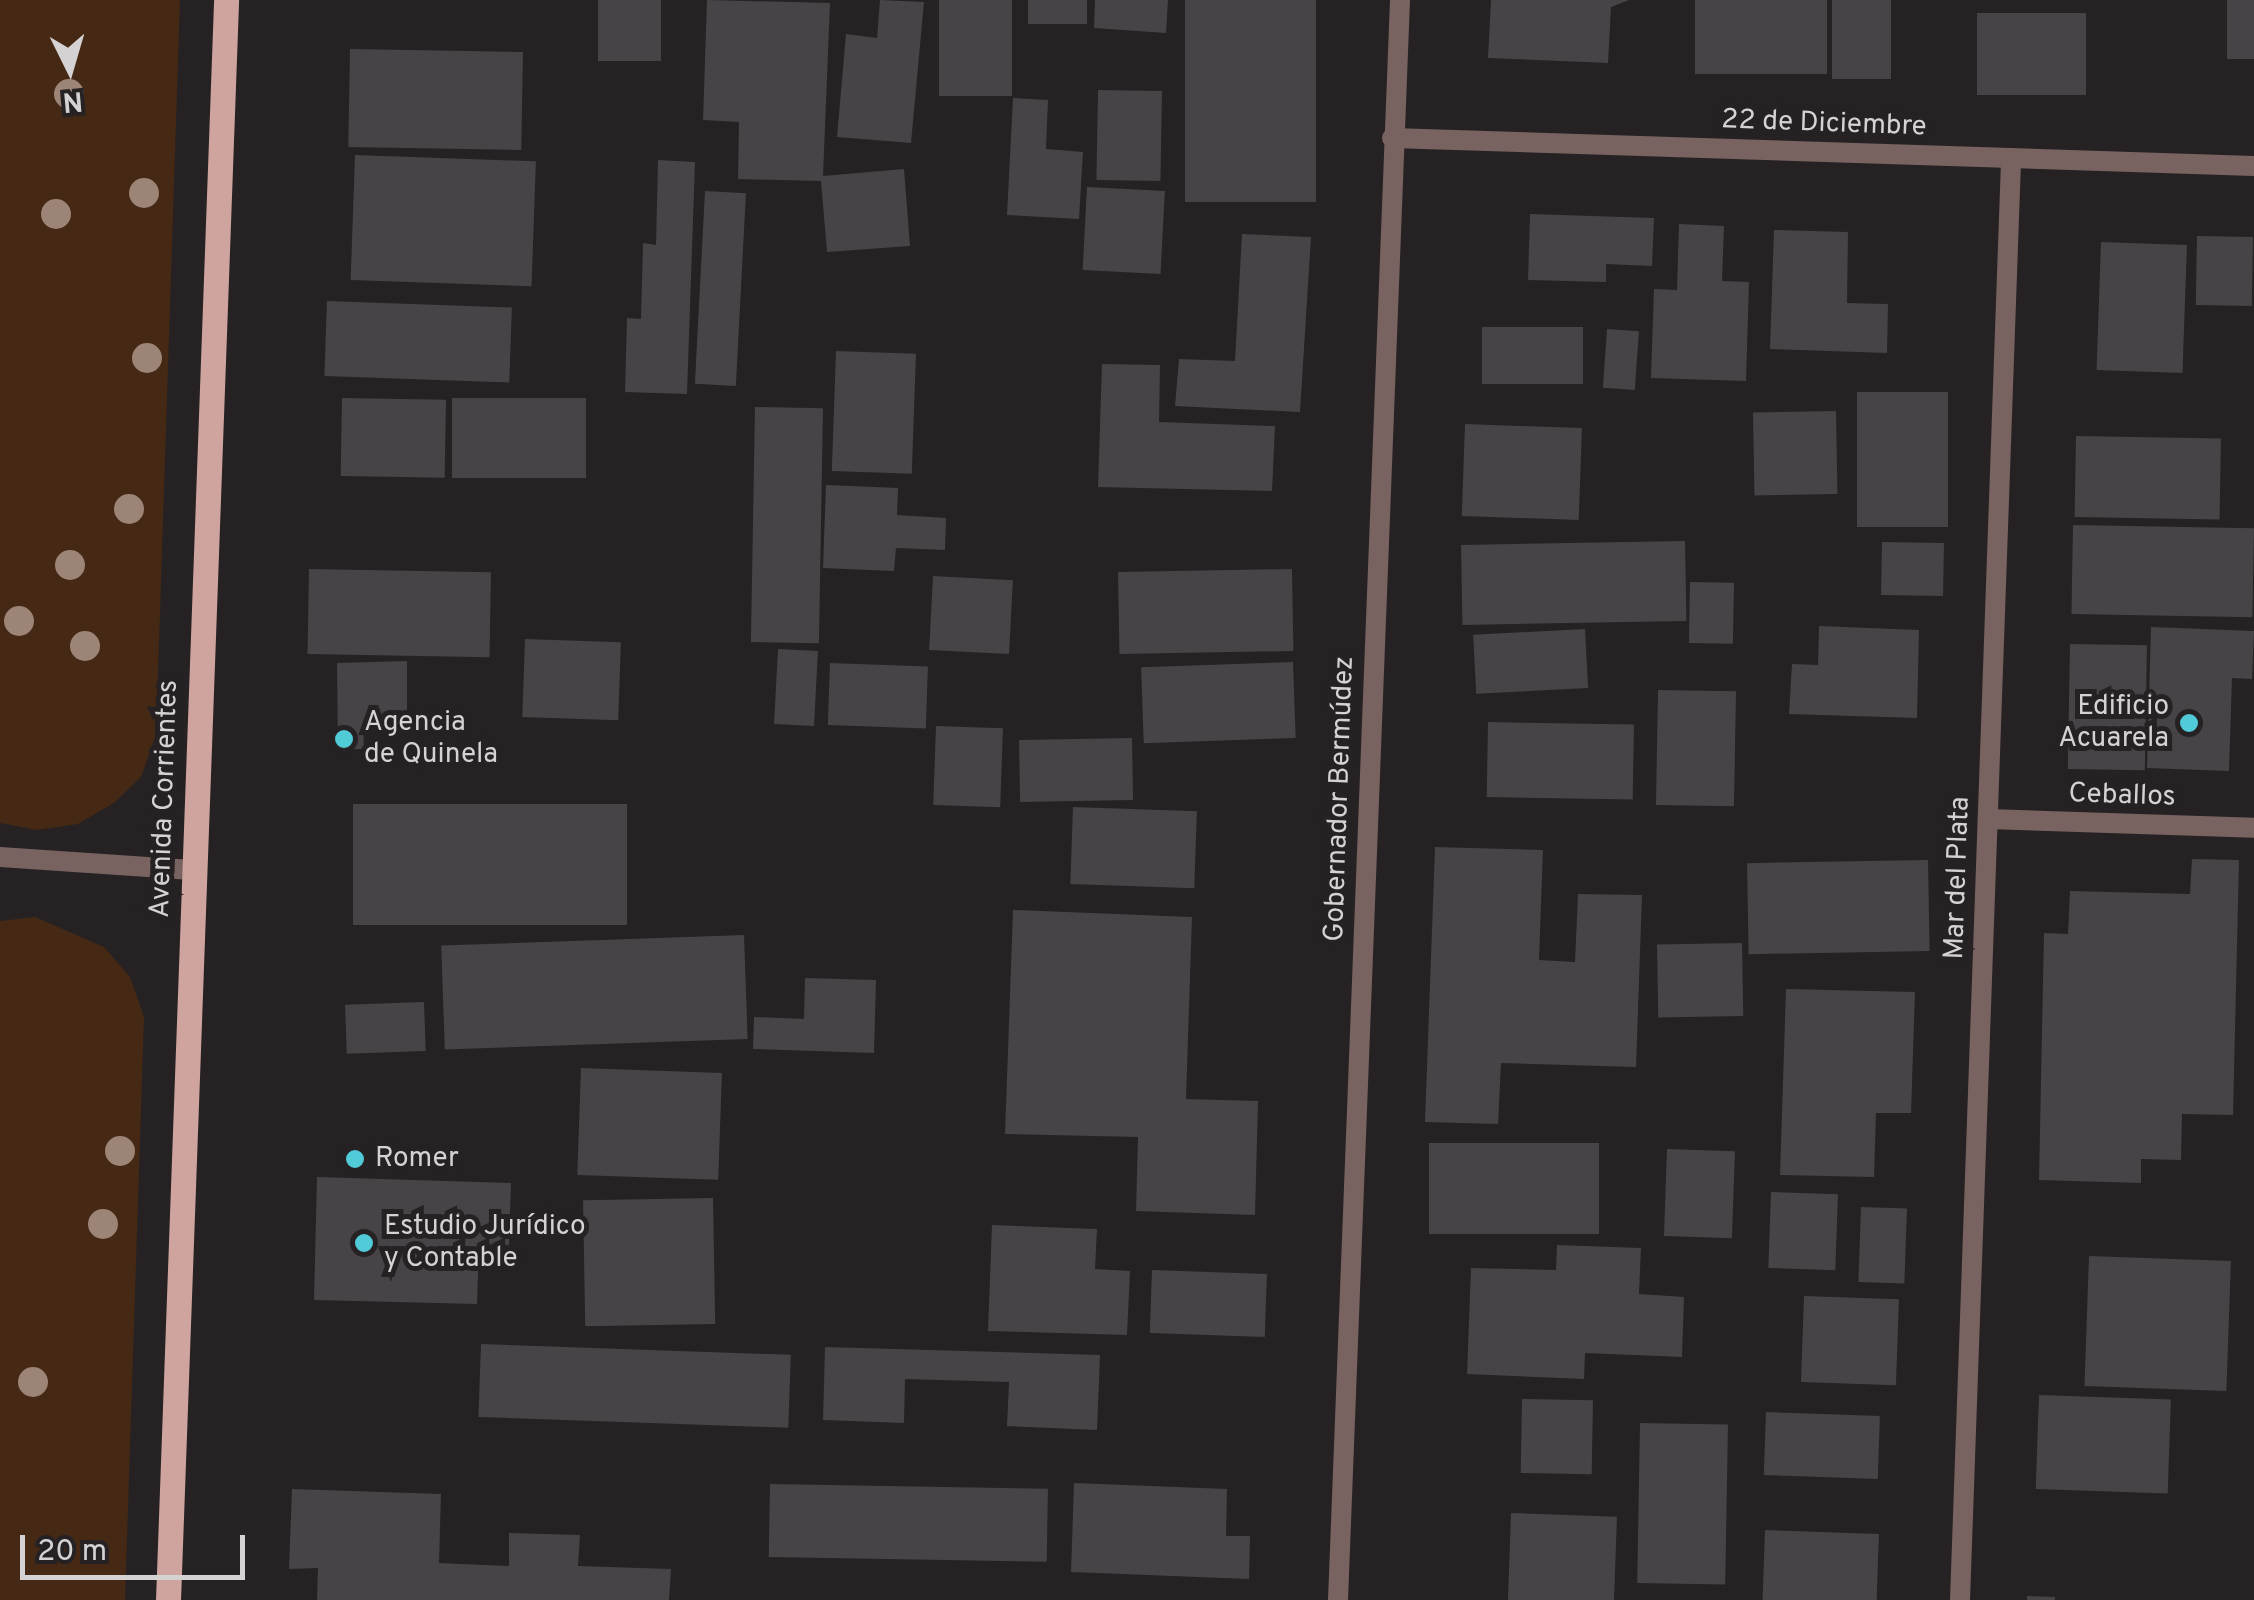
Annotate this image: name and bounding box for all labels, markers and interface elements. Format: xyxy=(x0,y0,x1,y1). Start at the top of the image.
north arrow xyxy=(20,20,120,120)
text: N xyxy=(61,81,84,119)
street label: 22 de Diciembre xyxy=(1721,104,1927,144)
street label: Gobernador Bermúdez xyxy=(1318,656,1362,942)
street label: Avenida Corrientes xyxy=(144,679,186,919)
place label: Edificio Acuarela xyxy=(2058,690,2169,756)
place label: Agencia de Quinela xyxy=(364,706,498,772)
marker: Edificio Acuarela xyxy=(2178,712,2200,734)
marker: Agencia de Quinela xyxy=(333,728,355,750)
street label: Ceballos xyxy=(2068,777,2176,815)
street label: Mar del Plata xyxy=(1938,796,1978,960)
place label: Romer xyxy=(375,1142,459,1176)
marker: Romer xyxy=(344,1148,366,1170)
place label: Estudio Jurídico y Contable xyxy=(384,1210,586,1276)
marker: Estudio Jurídico y Contable xyxy=(353,1232,375,1254)
scale bar xyxy=(25,1515,250,1577)
text: 20 m xyxy=(37,1534,107,1571)

